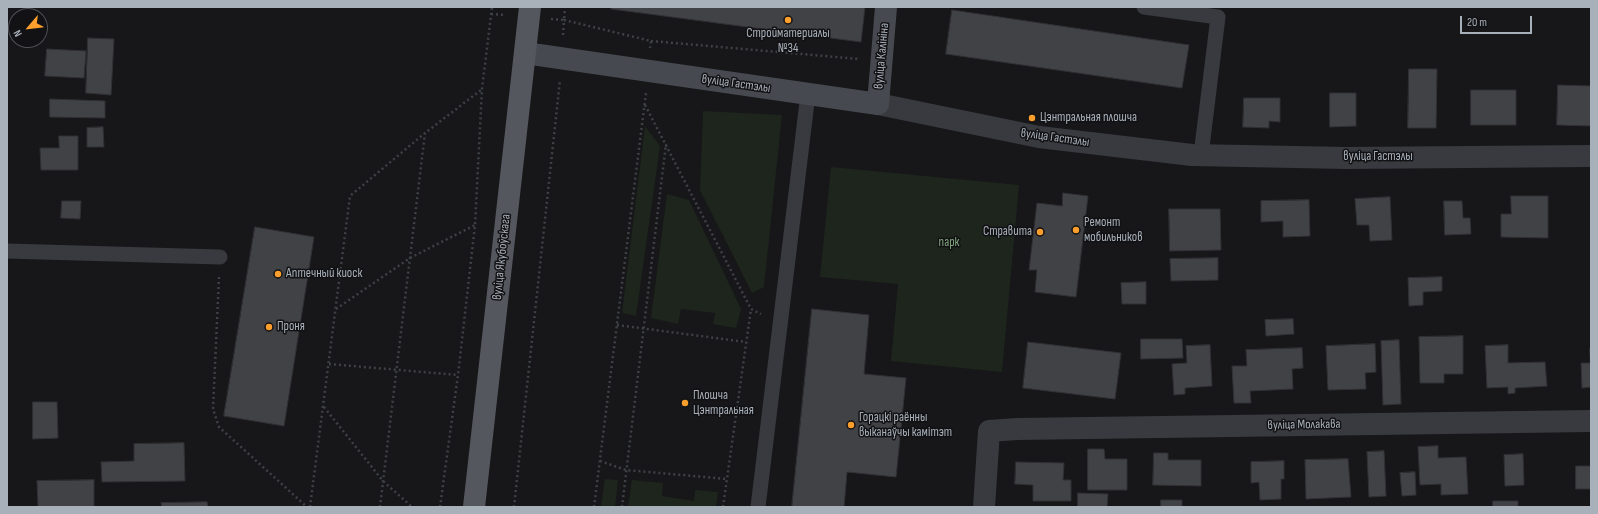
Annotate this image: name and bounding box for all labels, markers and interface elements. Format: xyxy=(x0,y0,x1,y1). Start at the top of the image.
north arrow xyxy=(8,8,48,48)
scale bar xyxy=(1462,8,1534,34)
marker: Стройматериалы №34 xyxy=(783,15,793,25)
text: 20 m xyxy=(1467,15,1487,30)
street label: вуліца Калініна xyxy=(871,22,893,90)
place label: Стройматериалы №34 xyxy=(746,26,830,57)
text: N xyxy=(11,28,25,39)
street label: вуліца Гастэлы xyxy=(701,71,771,97)
place label: Цэнтральная плошча xyxy=(1040,110,1137,126)
marker: Цэнтральная плошча xyxy=(1027,113,1037,123)
street label: вуліца Гастэлы xyxy=(1020,125,1090,151)
street label: вуліца Гастэлы xyxy=(1343,149,1413,165)
street label: вуліца Якубоўскага xyxy=(490,213,514,301)
place label: Ремонт мобильников xyxy=(1084,215,1143,246)
place label: Стравита xyxy=(983,224,1032,240)
marker: Ремонт мобильников xyxy=(1071,225,1081,235)
marker: Стравита xyxy=(1035,227,1045,237)
park label: парк xyxy=(939,235,959,251)
place label: Аптечный киоск xyxy=(286,266,362,282)
marker: Аптечный киоск xyxy=(273,269,283,279)
place label: Проня xyxy=(277,319,305,335)
marker: Проня xyxy=(264,322,274,332)
place label: Плошча Цэнтральная xyxy=(693,388,754,419)
marker: Плошча Цэнтральная xyxy=(680,398,690,408)
place label: Горацкі раённы выканаўчы камітэт xyxy=(859,410,952,441)
street label: вуліца Молакава xyxy=(1267,417,1341,433)
marker: Горацкі раённы выканаўчы камітэт xyxy=(846,420,856,430)

